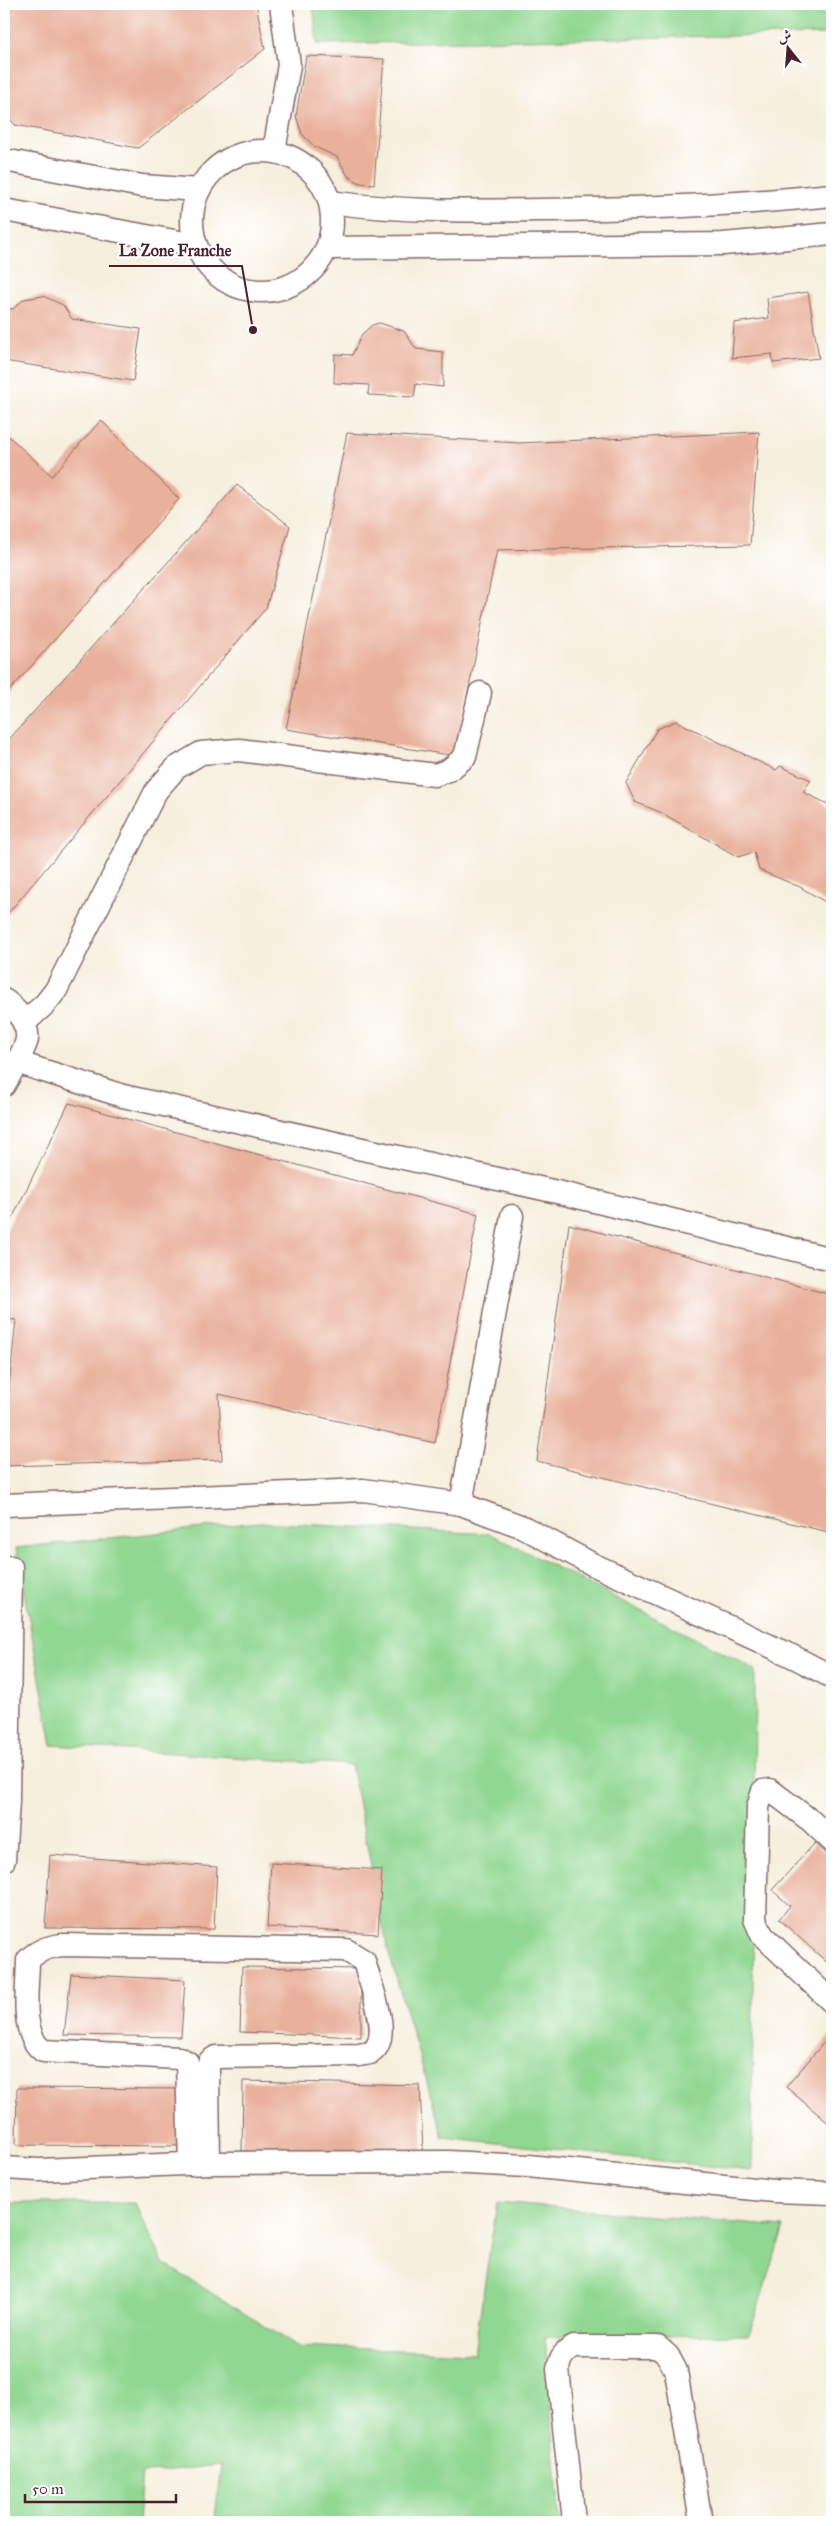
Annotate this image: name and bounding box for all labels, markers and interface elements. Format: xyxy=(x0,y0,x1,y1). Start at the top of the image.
north arrow xyxy=(764,22,814,72)
text: ش xyxy=(775,26,794,46)
callout: La Zone Franche xyxy=(109,235,242,266)
text: La Zone Franche xyxy=(119,241,232,260)
scale bar xyxy=(25,2471,176,2503)
text: 50 m xyxy=(32,2480,64,2498)

